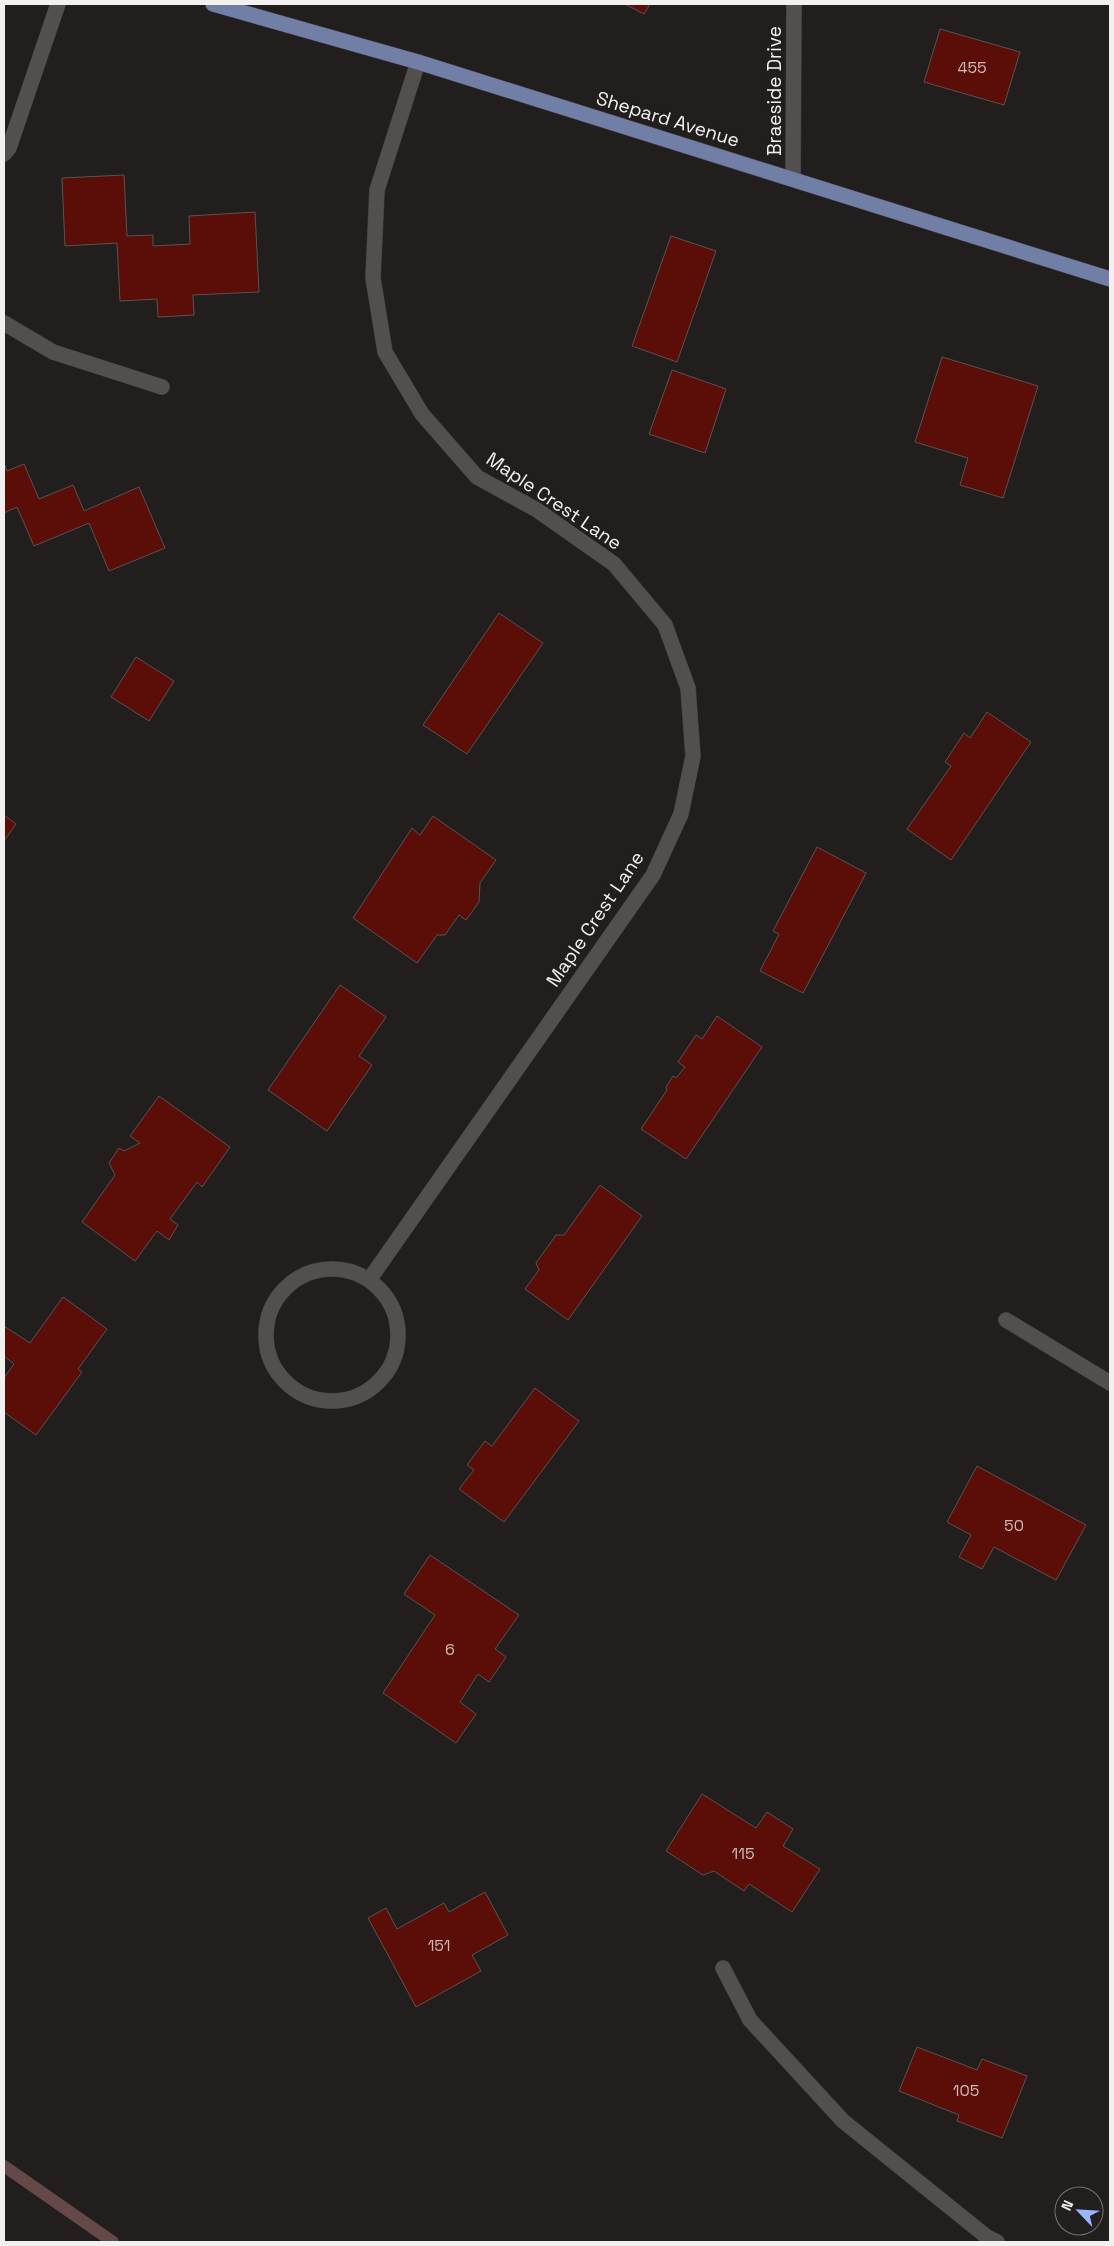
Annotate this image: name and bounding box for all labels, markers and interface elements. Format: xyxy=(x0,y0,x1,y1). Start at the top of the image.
street label: Braeside Drive xyxy=(762,26,787,156)
house number: 455 xyxy=(957,57,987,78)
street label: Shepard Avenue xyxy=(593,85,743,153)
street label: Maple Crest Lane xyxy=(481,446,627,556)
street label: Maple Crest Lane xyxy=(540,846,650,992)
house number: 50 xyxy=(1004,1515,1024,1536)
house number: 6 xyxy=(445,1639,455,1660)
house number: 115 xyxy=(732,1843,754,1864)
house number: 151 xyxy=(428,1935,450,1956)
house number: 105 xyxy=(953,2080,979,2101)
north arrow xyxy=(1054,2186,1104,2236)
text: N xyxy=(1057,2197,1077,2214)

